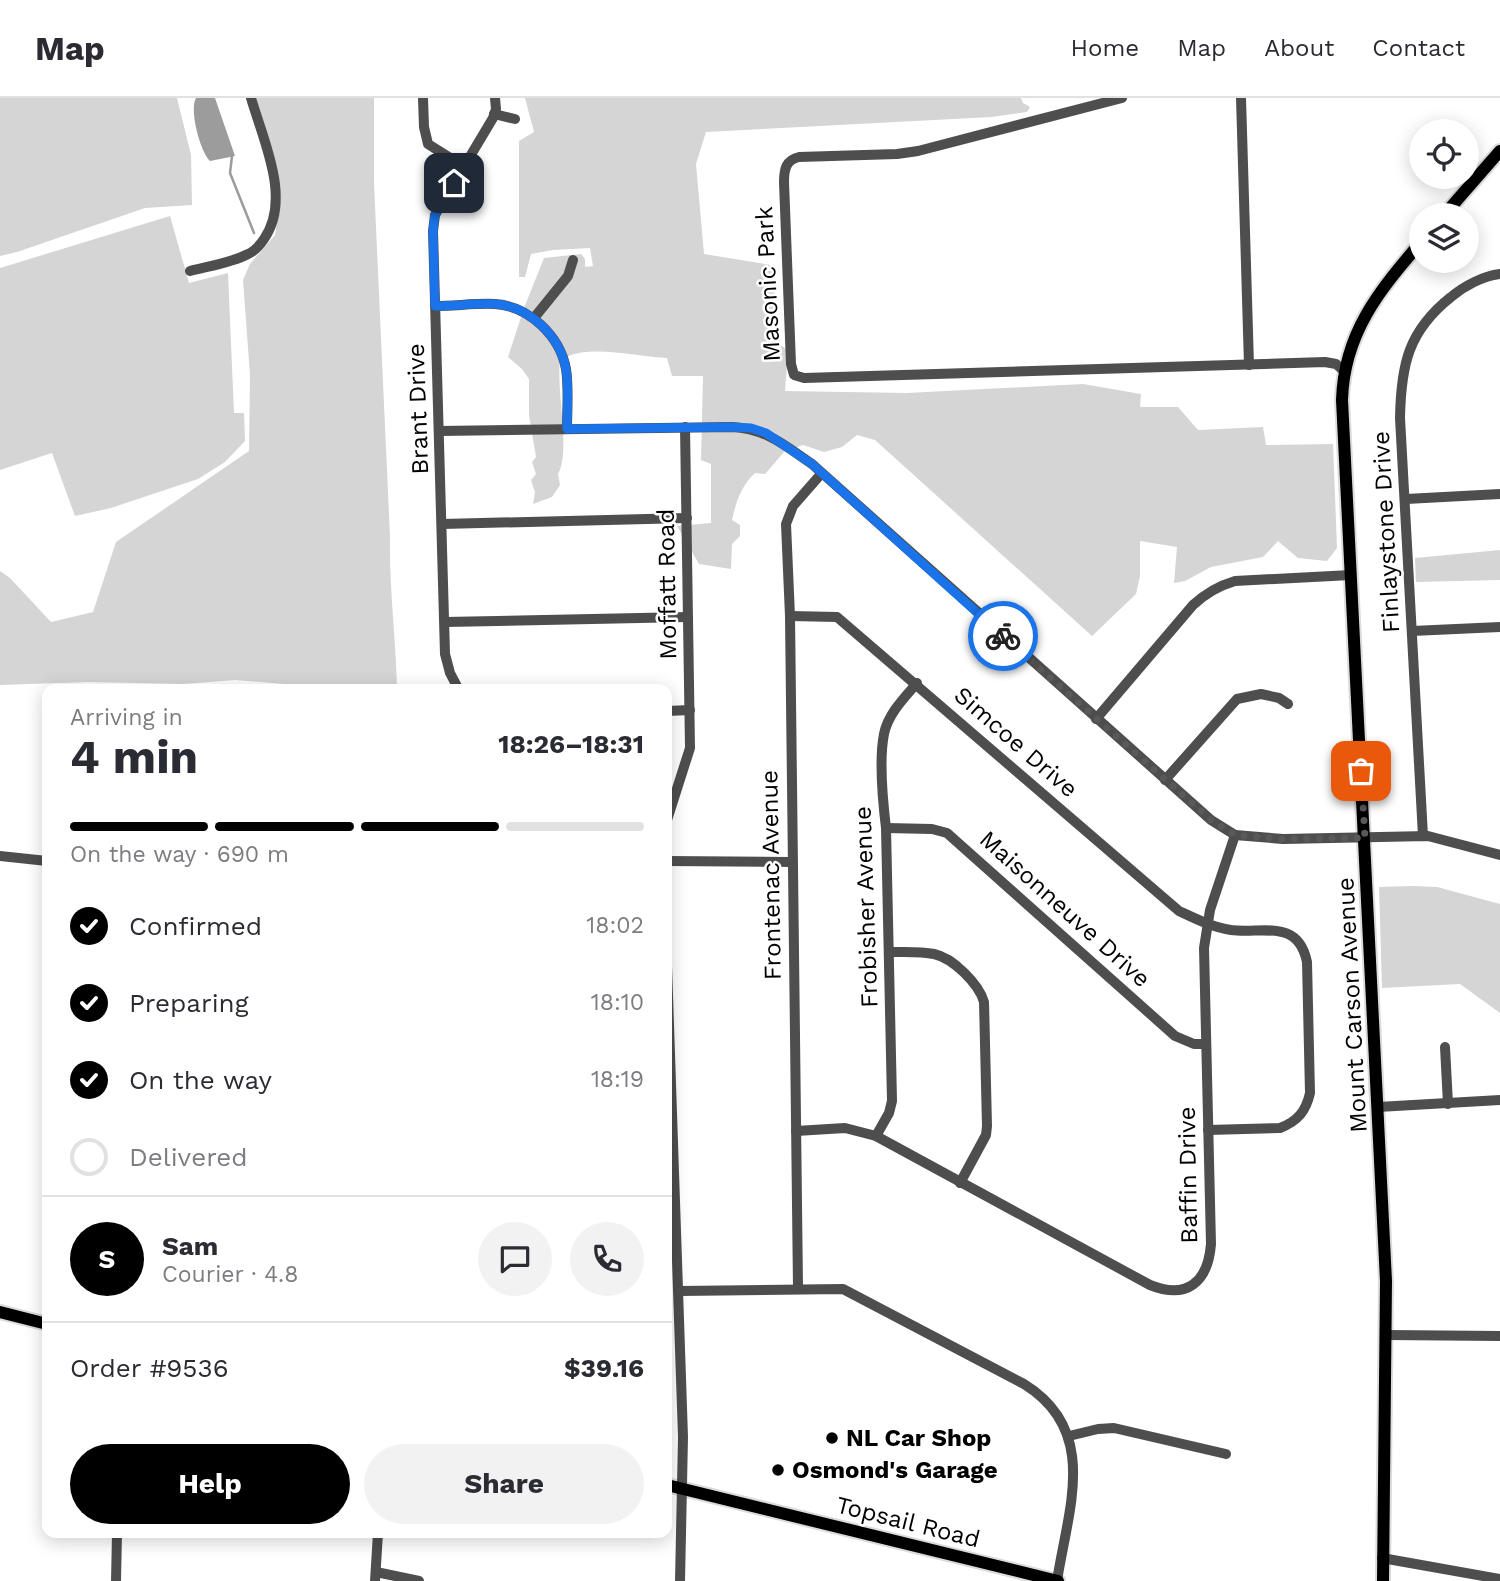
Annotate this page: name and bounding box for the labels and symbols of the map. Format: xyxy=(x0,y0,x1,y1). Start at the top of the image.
pin xyxy=(424,153,484,213)
street label: Masonic Park xyxy=(750,205,786,362)
street label: Brant Drive xyxy=(402,343,434,475)
street label: Finlaystone Drive xyxy=(1367,430,1405,634)
street label: Moffatt Road xyxy=(652,508,682,660)
courier xyxy=(968,601,1038,671)
street label: Simcoe Drive xyxy=(949,681,1083,803)
pin xyxy=(1331,741,1391,801)
street label: Frontenac Avenue xyxy=(755,770,787,980)
street label: Frobisher Avenue xyxy=(848,806,884,1008)
street label: Maisonneuve Drive xyxy=(974,825,1156,993)
street label: Mount Carson Avenue xyxy=(1331,877,1373,1133)
street label: Baffin Drive xyxy=(1173,1106,1203,1244)
place label: NL Car Shop xyxy=(846,1424,991,1452)
marker: NL Car Shop xyxy=(824,1430,840,1446)
place label: Osmond's Garage xyxy=(792,1456,998,1484)
marker: Osmond's Garage xyxy=(770,1462,786,1478)
street label: Topsail Road xyxy=(833,1491,983,1553)

